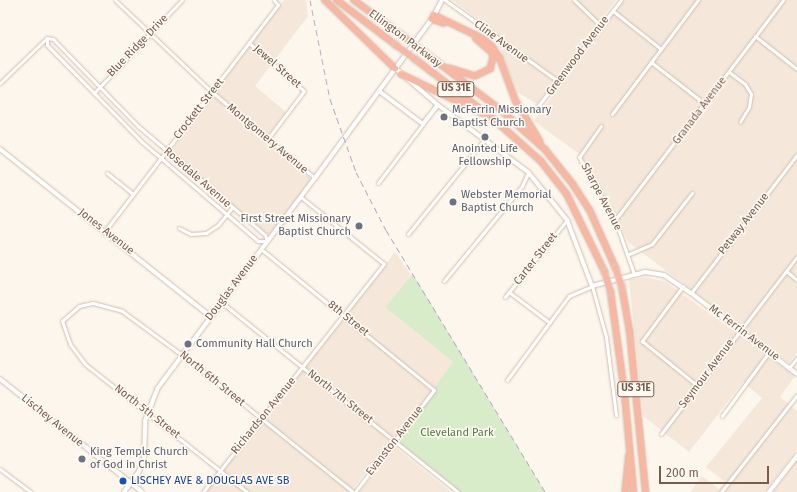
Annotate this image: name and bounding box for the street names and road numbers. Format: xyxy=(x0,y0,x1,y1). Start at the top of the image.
street label: Ellington Parkway xyxy=(366,7,444,71)
street label: Blue Ridge Drive xyxy=(105,12,171,80)
street label: Greenwood Avenue xyxy=(544,14,612,98)
street label: Cline Avenue xyxy=(471,18,531,66)
street label: Jewel Street xyxy=(250,43,304,91)
street label: Granada Avenue xyxy=(670,75,730,147)
street label: Crockett Street xyxy=(171,76,227,142)
road number: US 31E xyxy=(437,81,475,97)
street label: Montgomery Avenue xyxy=(224,101,310,177)
street label: Rosedale Avenue xyxy=(161,145,233,211)
street label: Sharpe Avenue xyxy=(578,161,624,233)
street label: Petway Avenue xyxy=(716,191,772,257)
street label: Jones Avenue xyxy=(76,206,136,258)
street label: Carter Street xyxy=(511,230,561,288)
street label: Douglas Avenue xyxy=(203,252,261,324)
street label: 8th Street xyxy=(325,298,371,340)
street label: Mc Ferrin Avenue xyxy=(706,302,782,364)
street label: Seymour Avenue xyxy=(677,337,737,411)
street label: North 6th Street xyxy=(177,349,247,409)
street label: North 7th Street xyxy=(305,367,375,427)
street label: Richardson Avenue xyxy=(229,375,299,457)
road number: US 31E xyxy=(617,381,655,397)
street label: North 5th Street xyxy=(111,382,183,442)
street label: Lischey Avenue xyxy=(18,392,86,450)
street label: Evanston Avenue xyxy=(364,404,426,478)

